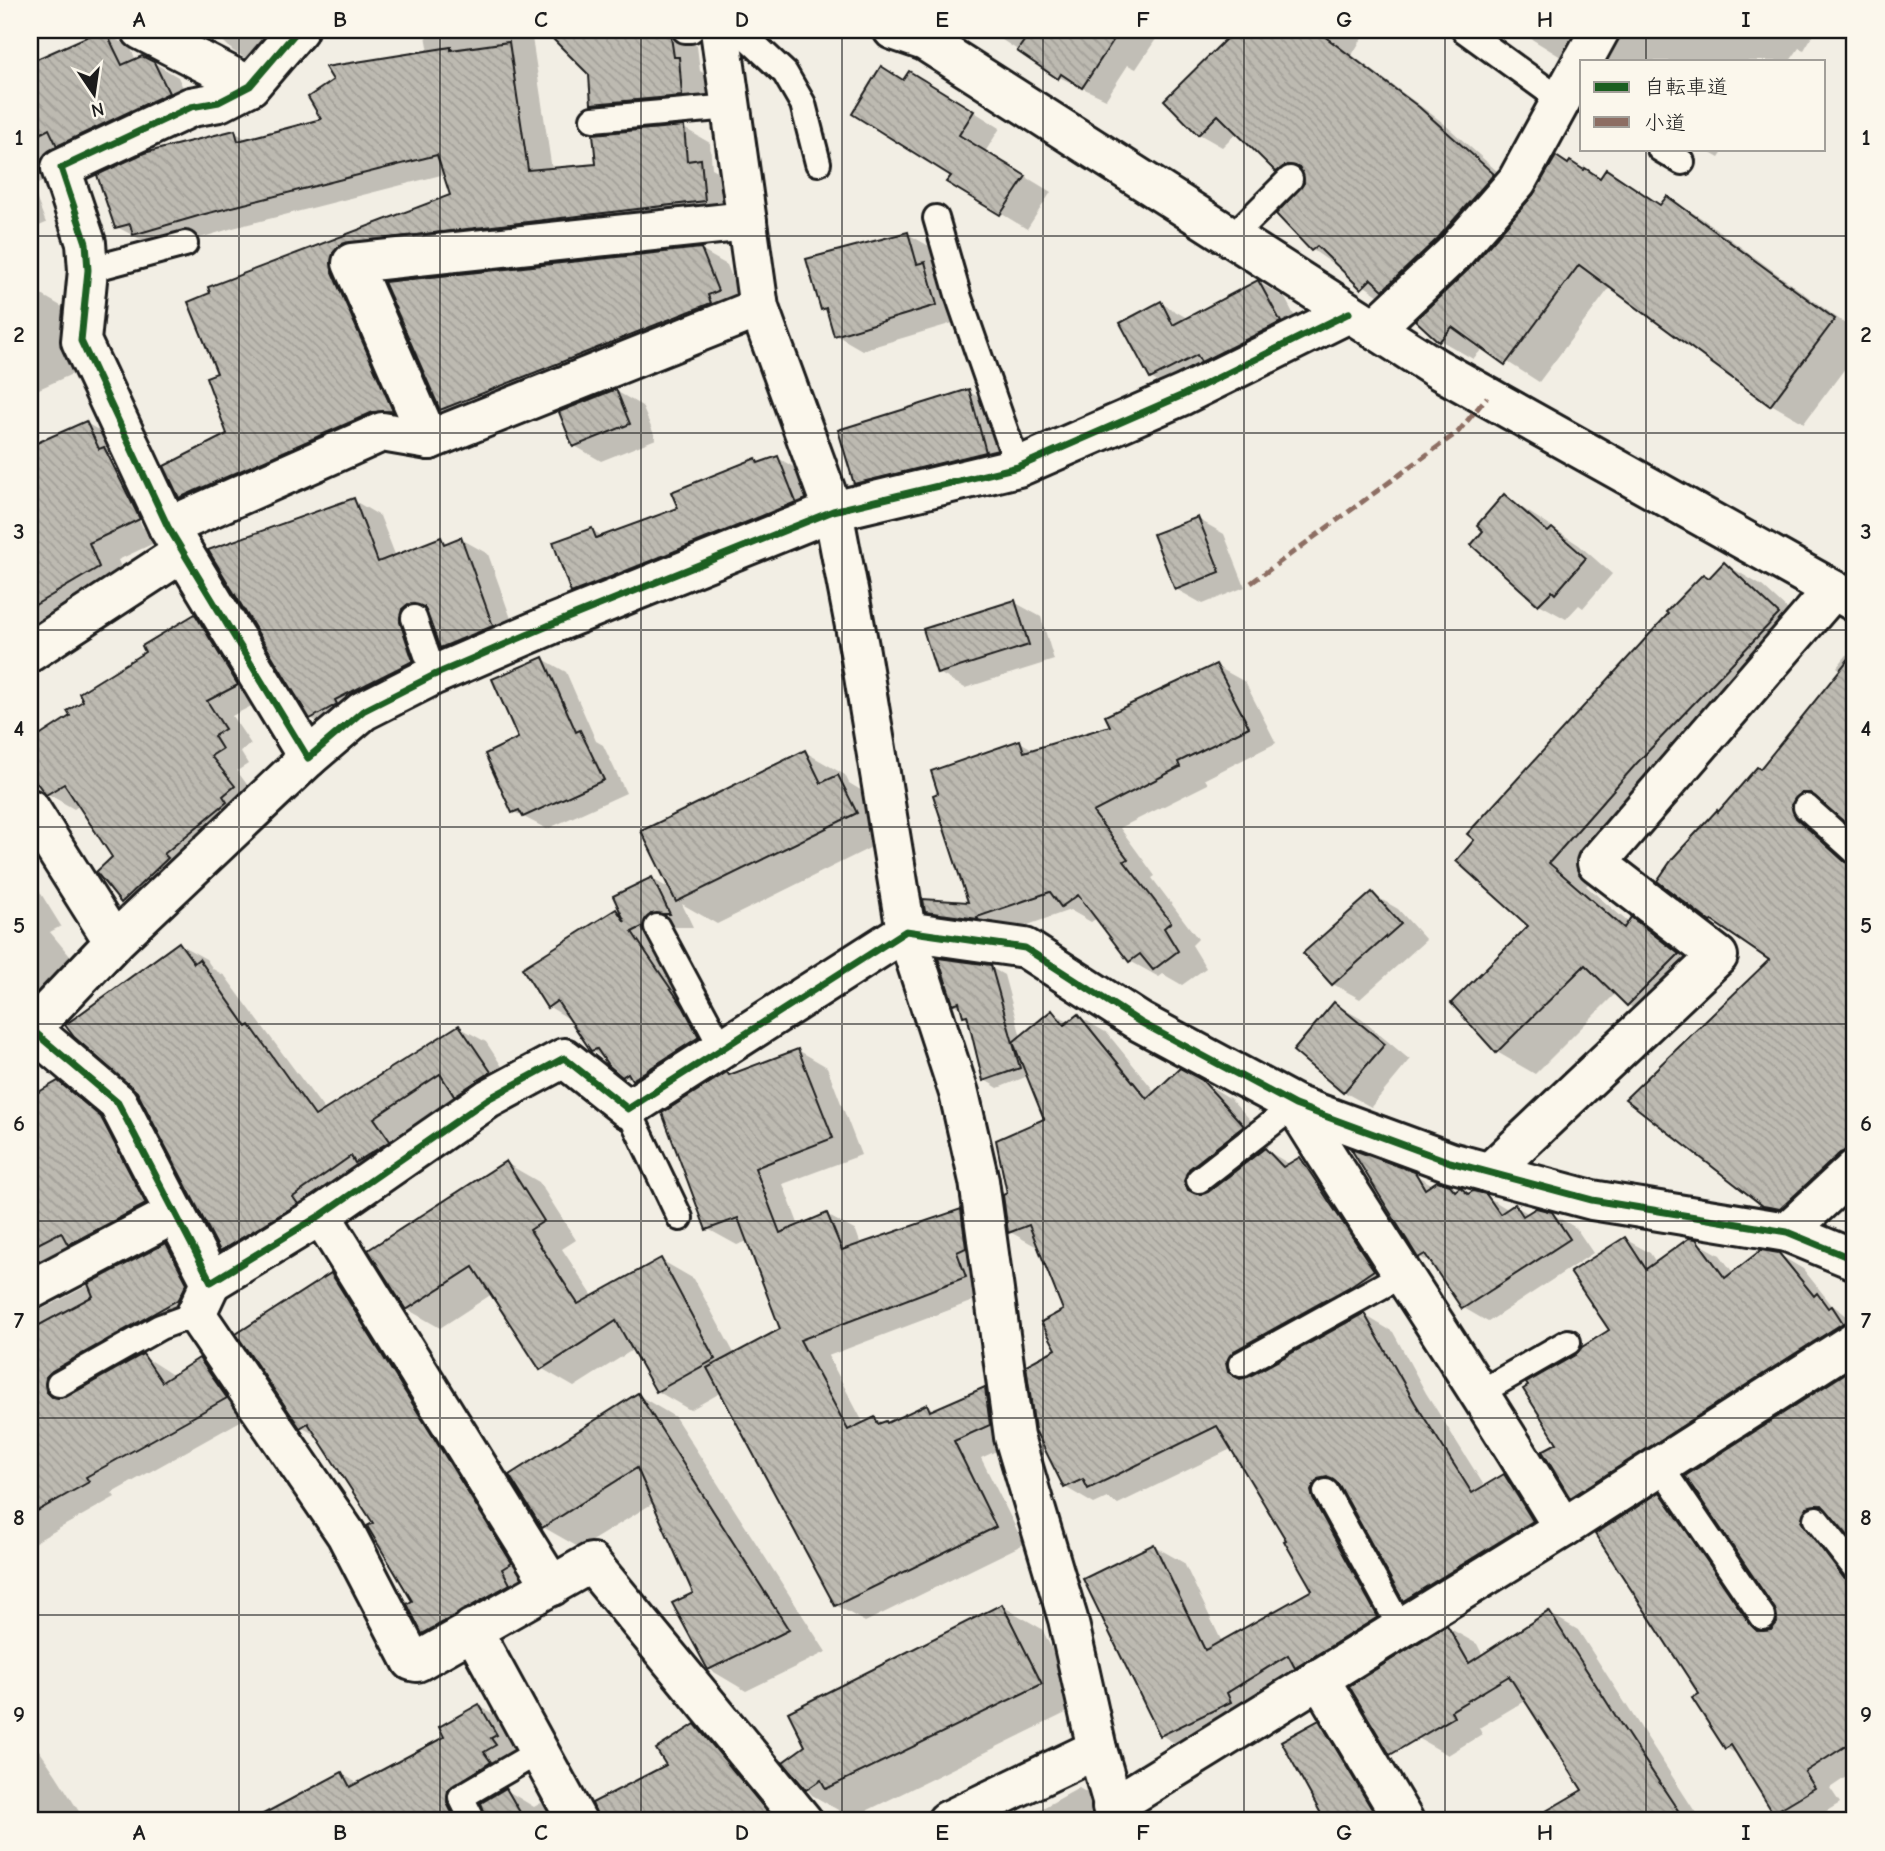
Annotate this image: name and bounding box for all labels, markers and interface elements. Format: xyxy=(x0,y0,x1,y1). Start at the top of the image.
text: A xyxy=(133,6,146,33)
text: B xyxy=(333,6,347,33)
text: C xyxy=(534,6,548,33)
text: D xyxy=(735,6,749,33)
text: E xyxy=(935,6,949,33)
text: F xyxy=(1136,6,1150,33)
text: G xyxy=(1336,6,1352,33)
text: H xyxy=(1537,6,1553,33)
text: I xyxy=(1741,6,1751,33)
north arrow xyxy=(60,60,130,130)
legend xyxy=(1580,60,1826,150)
text: 自転車道 xyxy=(1644,75,1728,99)
text: N xyxy=(89,97,106,122)
text: 小道 xyxy=(1644,111,1686,135)
text: 1 xyxy=(14,124,24,151)
text: 1 xyxy=(1861,124,1871,151)
text: 2 xyxy=(13,321,25,348)
text: 2 xyxy=(1860,321,1872,348)
text: 3 xyxy=(13,518,25,545)
text: 3 xyxy=(1860,518,1872,545)
text: 4 xyxy=(14,715,25,742)
text: 4 xyxy=(1861,715,1872,742)
text: 5 xyxy=(13,912,25,939)
text: 5 xyxy=(1860,912,1872,939)
text: 6 xyxy=(13,1110,25,1137)
text: 6 xyxy=(1860,1110,1872,1137)
text: 7 xyxy=(14,1307,25,1334)
text: 7 xyxy=(1861,1307,1872,1334)
text: 8 xyxy=(13,1504,25,1531)
text: 8 xyxy=(1860,1504,1872,1531)
text: 9 xyxy=(13,1701,25,1728)
text: 9 xyxy=(1860,1701,1872,1728)
text: A xyxy=(133,1819,146,1846)
text: B xyxy=(333,1819,347,1846)
text: C xyxy=(534,1819,548,1846)
text: D xyxy=(735,1819,749,1846)
text: E xyxy=(935,1819,949,1846)
text: F xyxy=(1136,1819,1150,1846)
text: G xyxy=(1336,1819,1352,1846)
text: H xyxy=(1537,1819,1553,1846)
text: I xyxy=(1741,1819,1751,1846)

